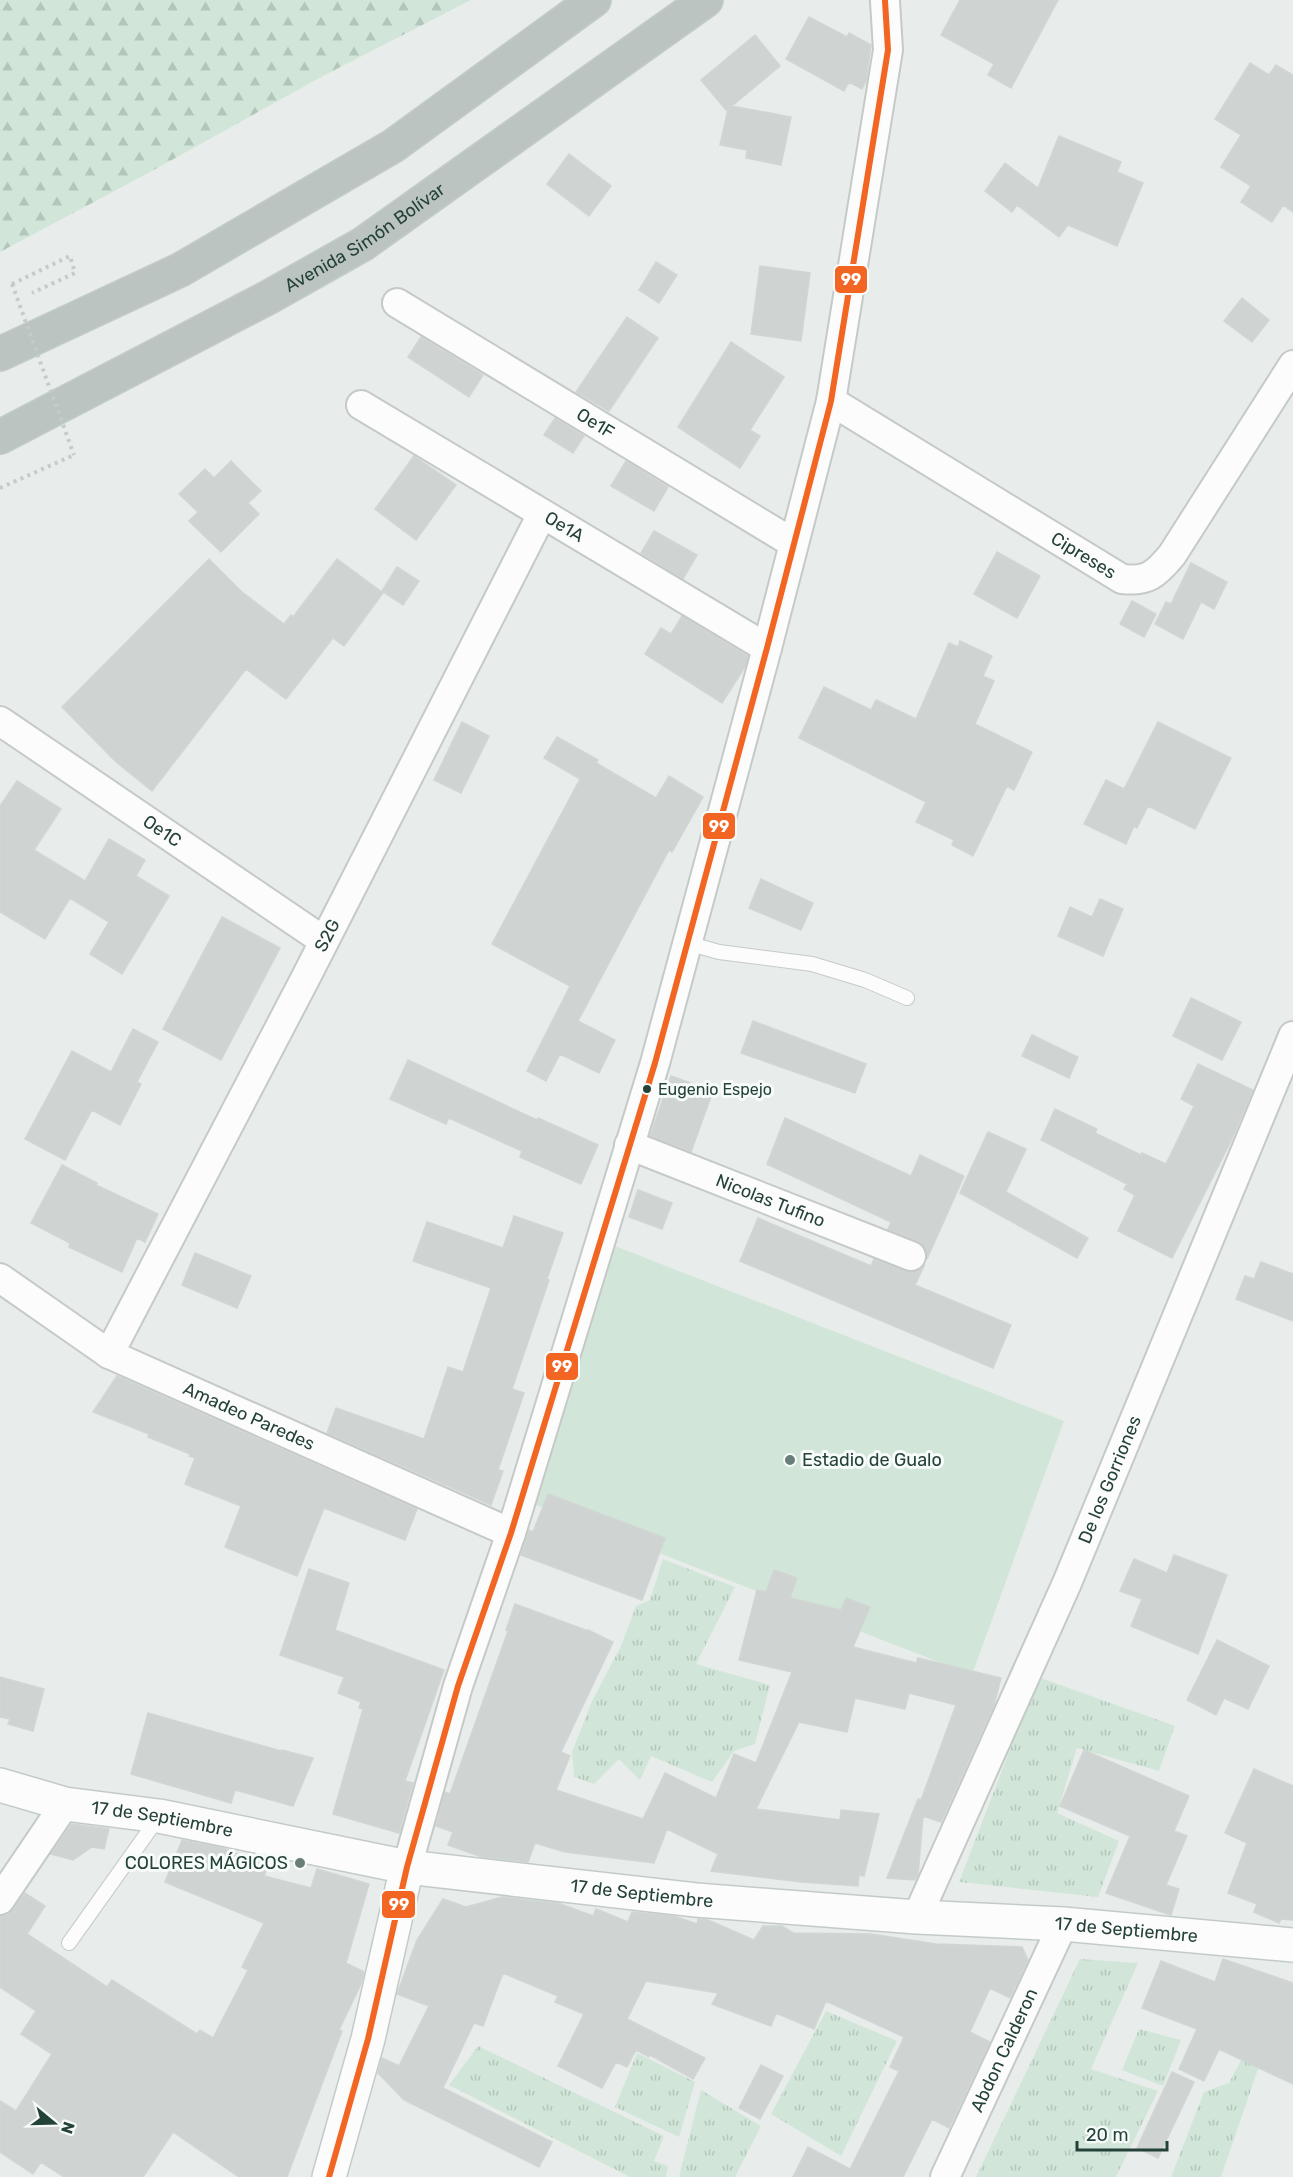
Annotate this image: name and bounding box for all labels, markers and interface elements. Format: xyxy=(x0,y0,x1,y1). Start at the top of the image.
street label: Avenida Simón Bolívar xyxy=(281,178,449,297)
line badge: 99 xyxy=(834,265,868,294)
text: 99 xyxy=(841,270,861,289)
street label: Oe1F xyxy=(572,403,618,443)
street label: Oe1A xyxy=(541,506,588,547)
street label: Cipreses xyxy=(1047,527,1120,584)
street label: Oe1C xyxy=(139,810,186,852)
line badge: 99 xyxy=(702,812,736,840)
text: 99 xyxy=(709,817,729,836)
street label: S2G xyxy=(310,915,345,956)
place label: Eugenio Espejo xyxy=(658,1080,772,1099)
marker: Eugenio Espejo xyxy=(641,1083,653,1095)
street label: Nicolas Tufino xyxy=(713,1169,828,1232)
line badge: 99 xyxy=(545,1352,579,1381)
text: 99 xyxy=(552,1357,572,1376)
street label: Amadeo Paredes xyxy=(180,1377,318,1455)
street label: De los Gorriones xyxy=(1073,1412,1146,1547)
place label: Estadio de Gualo xyxy=(802,1449,942,1471)
marker: Estadio de Gualo xyxy=(783,1453,797,1467)
street label: 17 de Septiembre xyxy=(90,1796,235,1842)
place label: COLORES MÁGICOS xyxy=(125,1852,288,1874)
marker: COLORES MÁGICOS xyxy=(293,1856,307,1870)
street label: 17 de Septiembre xyxy=(569,1875,714,1912)
line badge: 99 xyxy=(381,1890,416,1919)
text: 99 xyxy=(389,1895,409,1914)
street label: 17 de Septiembre xyxy=(1054,1913,1199,1947)
street label: Abdon Calderon xyxy=(966,1985,1043,2116)
north arrow xyxy=(24,2093,84,2153)
scale bar xyxy=(1077,2114,1167,2152)
text: N xyxy=(57,2119,79,2136)
text: 20 m xyxy=(1086,2124,1128,2146)

